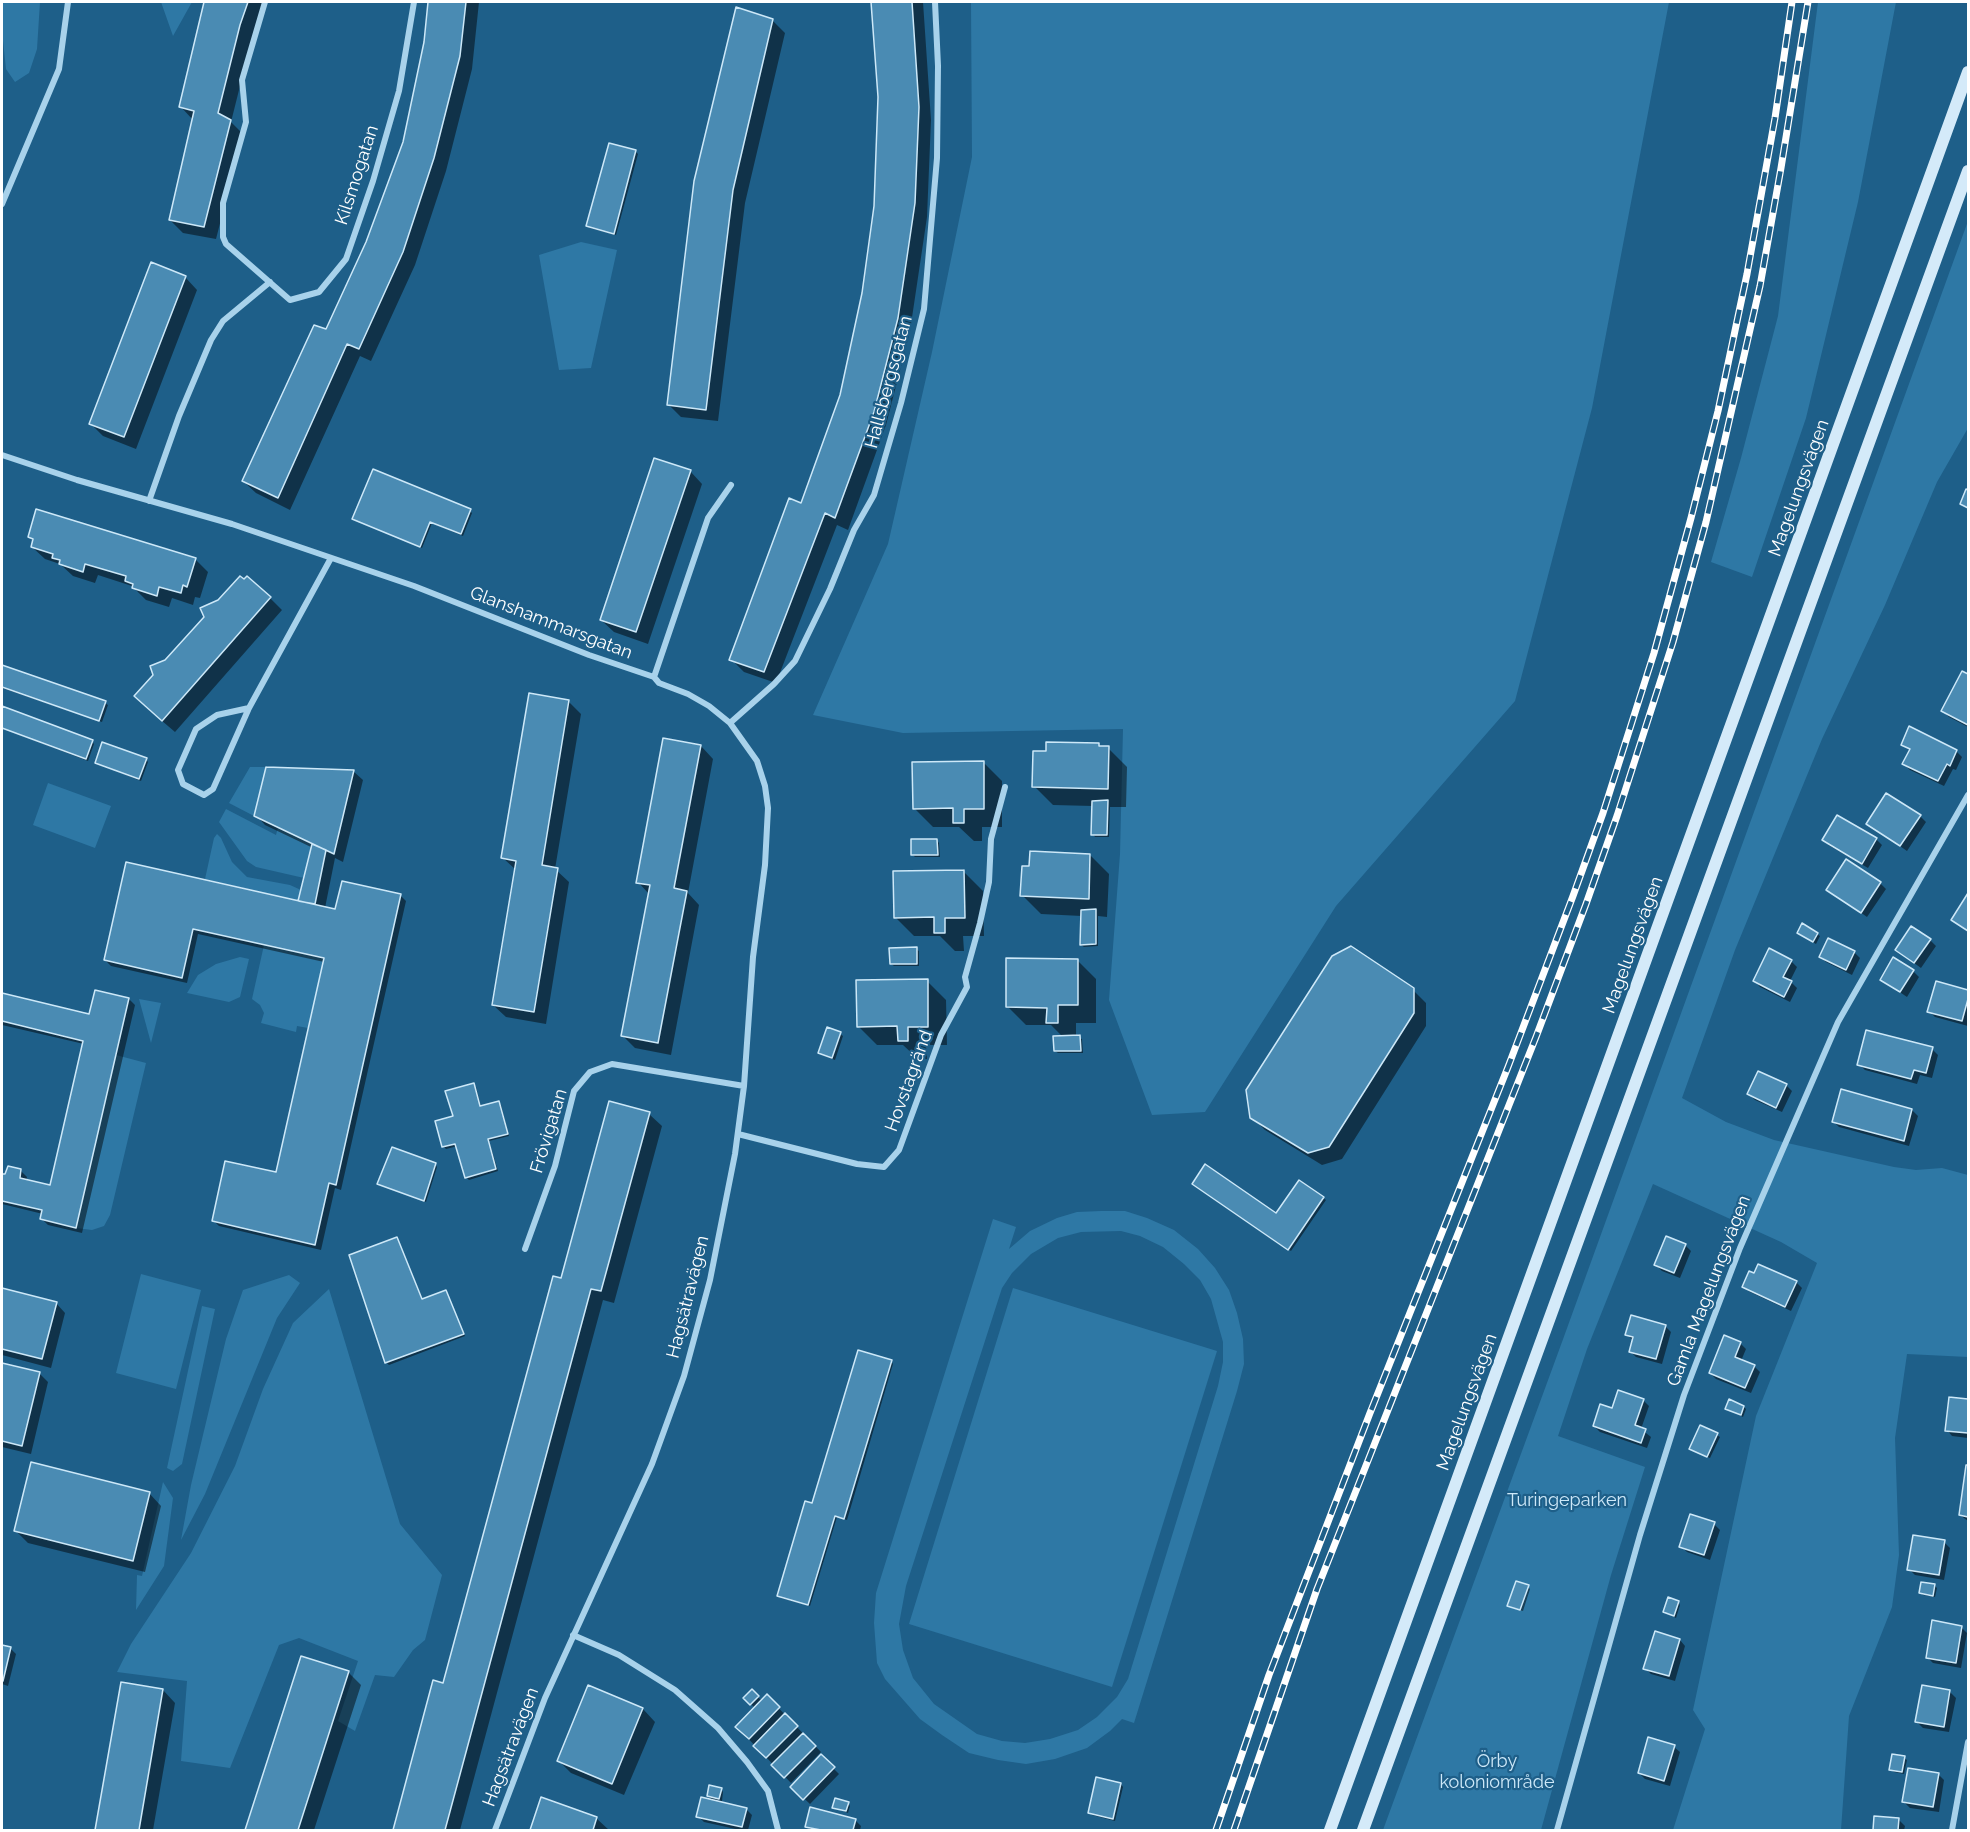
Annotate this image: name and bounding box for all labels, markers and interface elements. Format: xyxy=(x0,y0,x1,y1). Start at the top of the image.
street label: Kilsmogatan xyxy=(331,122,383,228)
street label: Hallsbergsgatan xyxy=(861,313,917,451)
street label: Magelungsvägen xyxy=(1764,417,1834,559)
street label: Glanshammarsgatan xyxy=(467,582,635,664)
street label: Magelungsvägen xyxy=(1598,874,1668,1016)
street label: Hovstagränd xyxy=(881,1027,937,1135)
street label: Frövigatan xyxy=(526,1086,572,1176)
street label: Gamla Magelungsvägen xyxy=(1663,1192,1755,1390)
street label: Hagsätravägen xyxy=(662,1233,714,1361)
street label: Magelungsvägen xyxy=(1432,1331,1502,1473)
park label: Turingeparken xyxy=(1507,1490,1627,1512)
street label: Hagsätravägen xyxy=(478,1684,544,1810)
park label: Örby koloniområde xyxy=(1440,1751,1554,1794)

